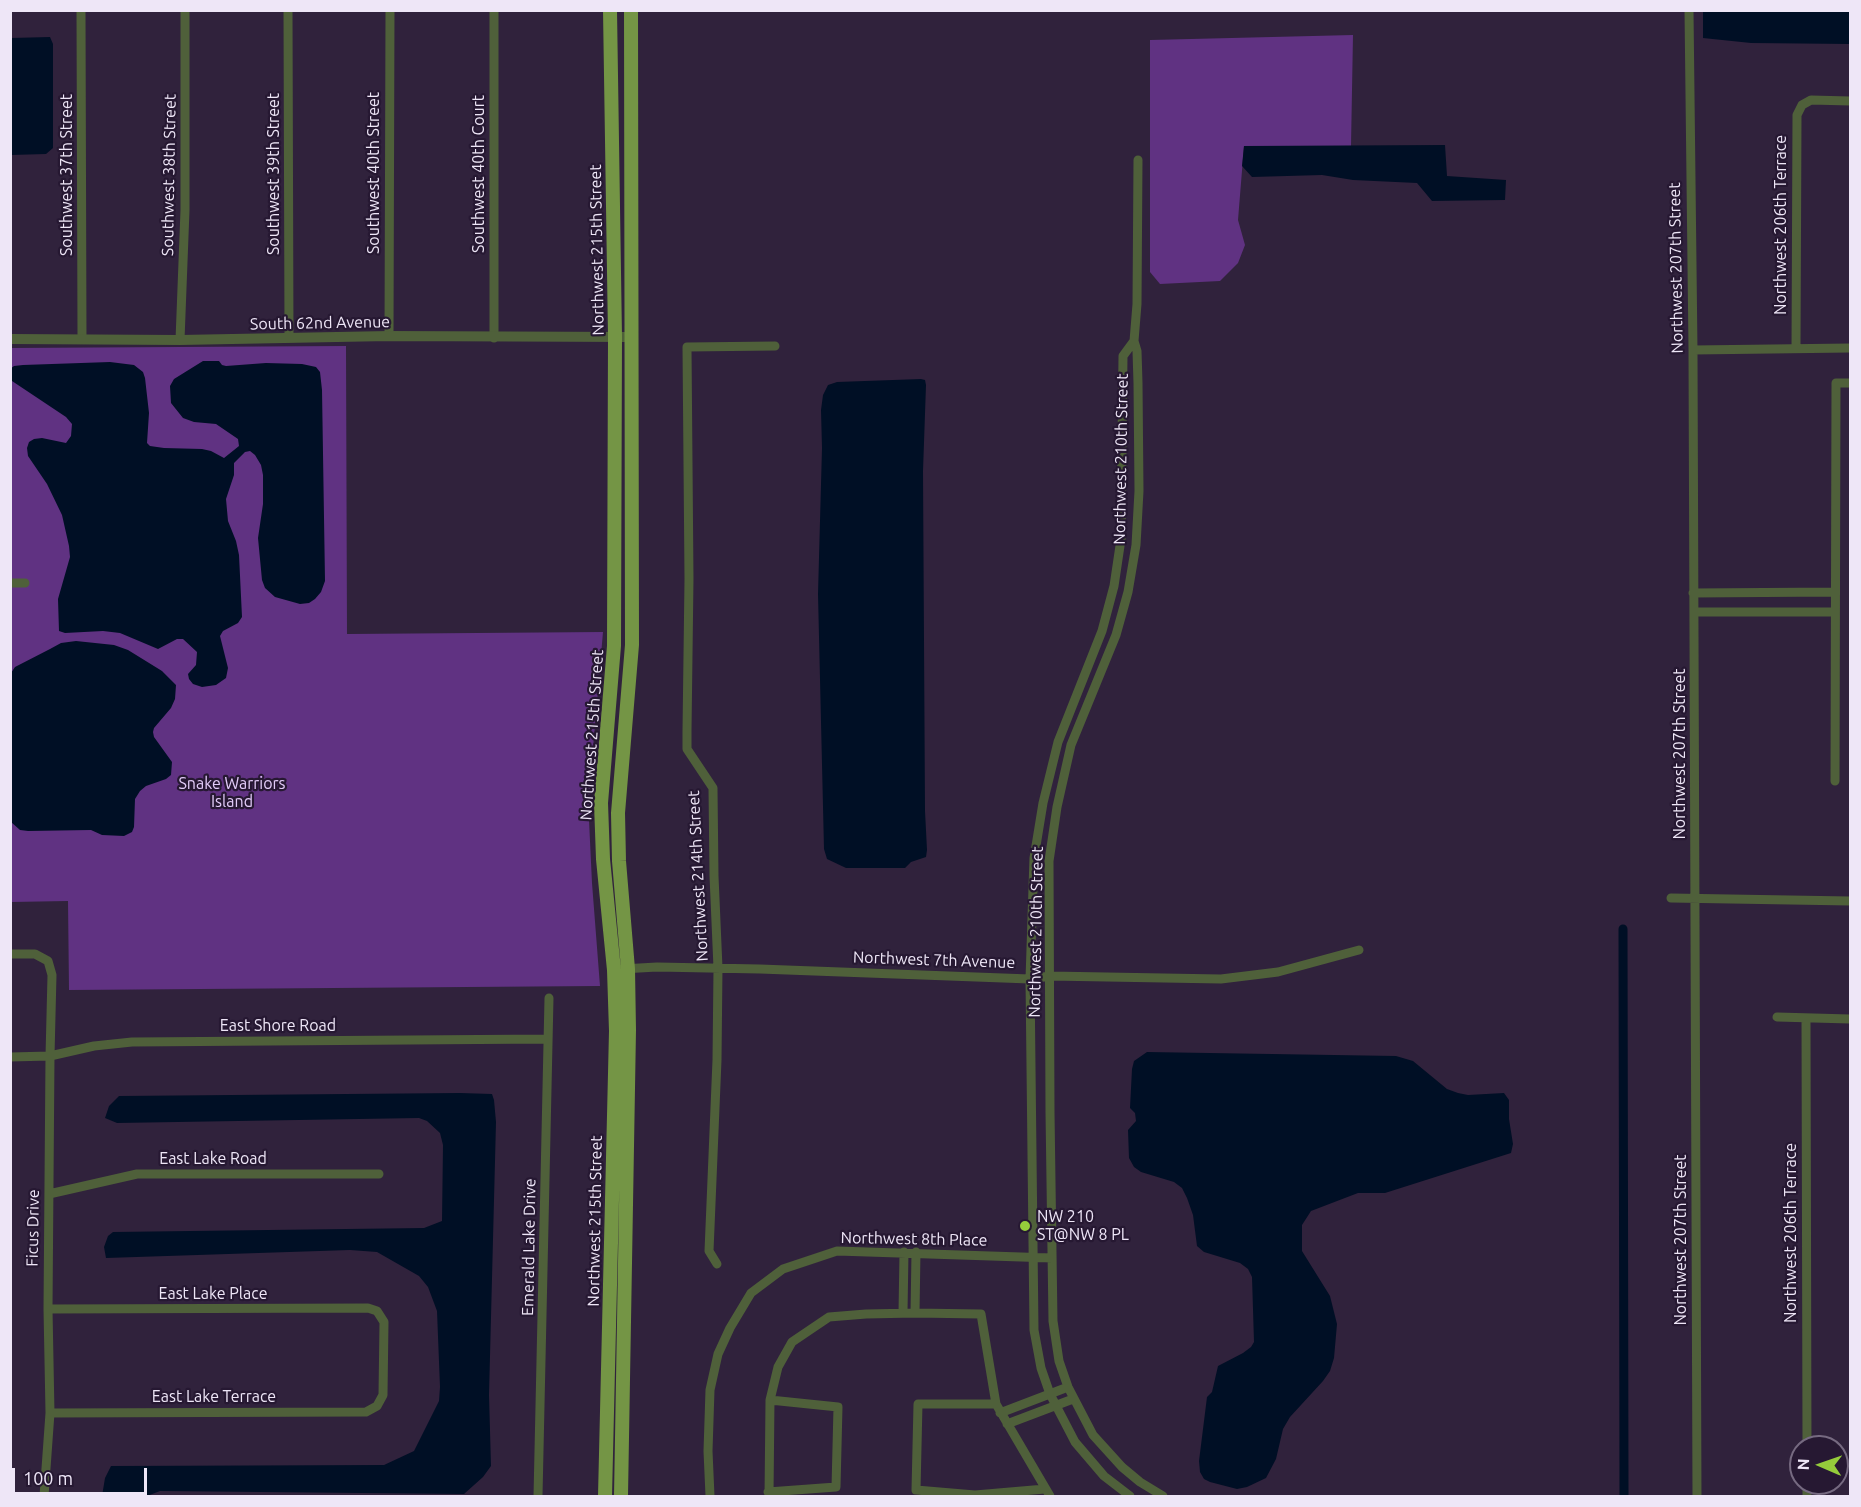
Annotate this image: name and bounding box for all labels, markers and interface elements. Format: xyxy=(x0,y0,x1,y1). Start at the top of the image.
street label: Southwest 40th Street xyxy=(364,92,384,254)
street label: Southwest 39th Street xyxy=(264,93,284,255)
street label: Southwest 37th Street xyxy=(57,94,77,256)
street label: Southwest 38th Street xyxy=(158,94,180,256)
street label: Southwest 40th Court xyxy=(469,95,489,253)
street label: Northwest 206th Terrace xyxy=(1771,135,1791,315)
street label: Northwest 215th Street xyxy=(586,164,608,336)
street label: Northwest 207th Street xyxy=(1665,182,1687,354)
street label: South 62nd Avenue xyxy=(250,312,390,334)
street label: Northwest 210th Street xyxy=(1110,373,1132,545)
street label: Northwest 215th Street xyxy=(576,649,608,821)
street label: Northwest 207th Street xyxy=(1670,668,1690,840)
park label: Snake Warriors Island xyxy=(178,774,286,812)
street label: Northwest 214th Street xyxy=(684,790,712,962)
street label: Northwest 210th Street xyxy=(1025,846,1047,1018)
street label: Northwest 7th Avenue xyxy=(853,948,1015,972)
street label: East Shore Road xyxy=(220,1016,336,1036)
street label: Northwest 215th Street xyxy=(584,1135,606,1307)
street label: Northwest 206th Terrace xyxy=(1781,1143,1801,1323)
street label: East Lake Road xyxy=(159,1149,267,1169)
street label: Northwest 207th Street xyxy=(1671,1154,1691,1326)
street label: Emerald Lake Drive xyxy=(518,1178,540,1316)
street label: Ficus Drive xyxy=(23,1189,43,1267)
place label: NW 210 ST@NW 8 PL xyxy=(1037,1207,1129,1245)
marker: NW 210 ST@NW 8 PL xyxy=(1018,1219,1032,1233)
street label: Northwest 8th Place xyxy=(840,1228,988,1250)
street label: East Lake Place xyxy=(158,1284,268,1304)
street label: East Lake Terrace xyxy=(152,1387,276,1407)
north arrow xyxy=(1789,1435,1849,1495)
scale bar xyxy=(15,1456,150,1494)
text: N xyxy=(1794,1458,1812,1471)
text: 100 m xyxy=(23,1468,73,1488)

